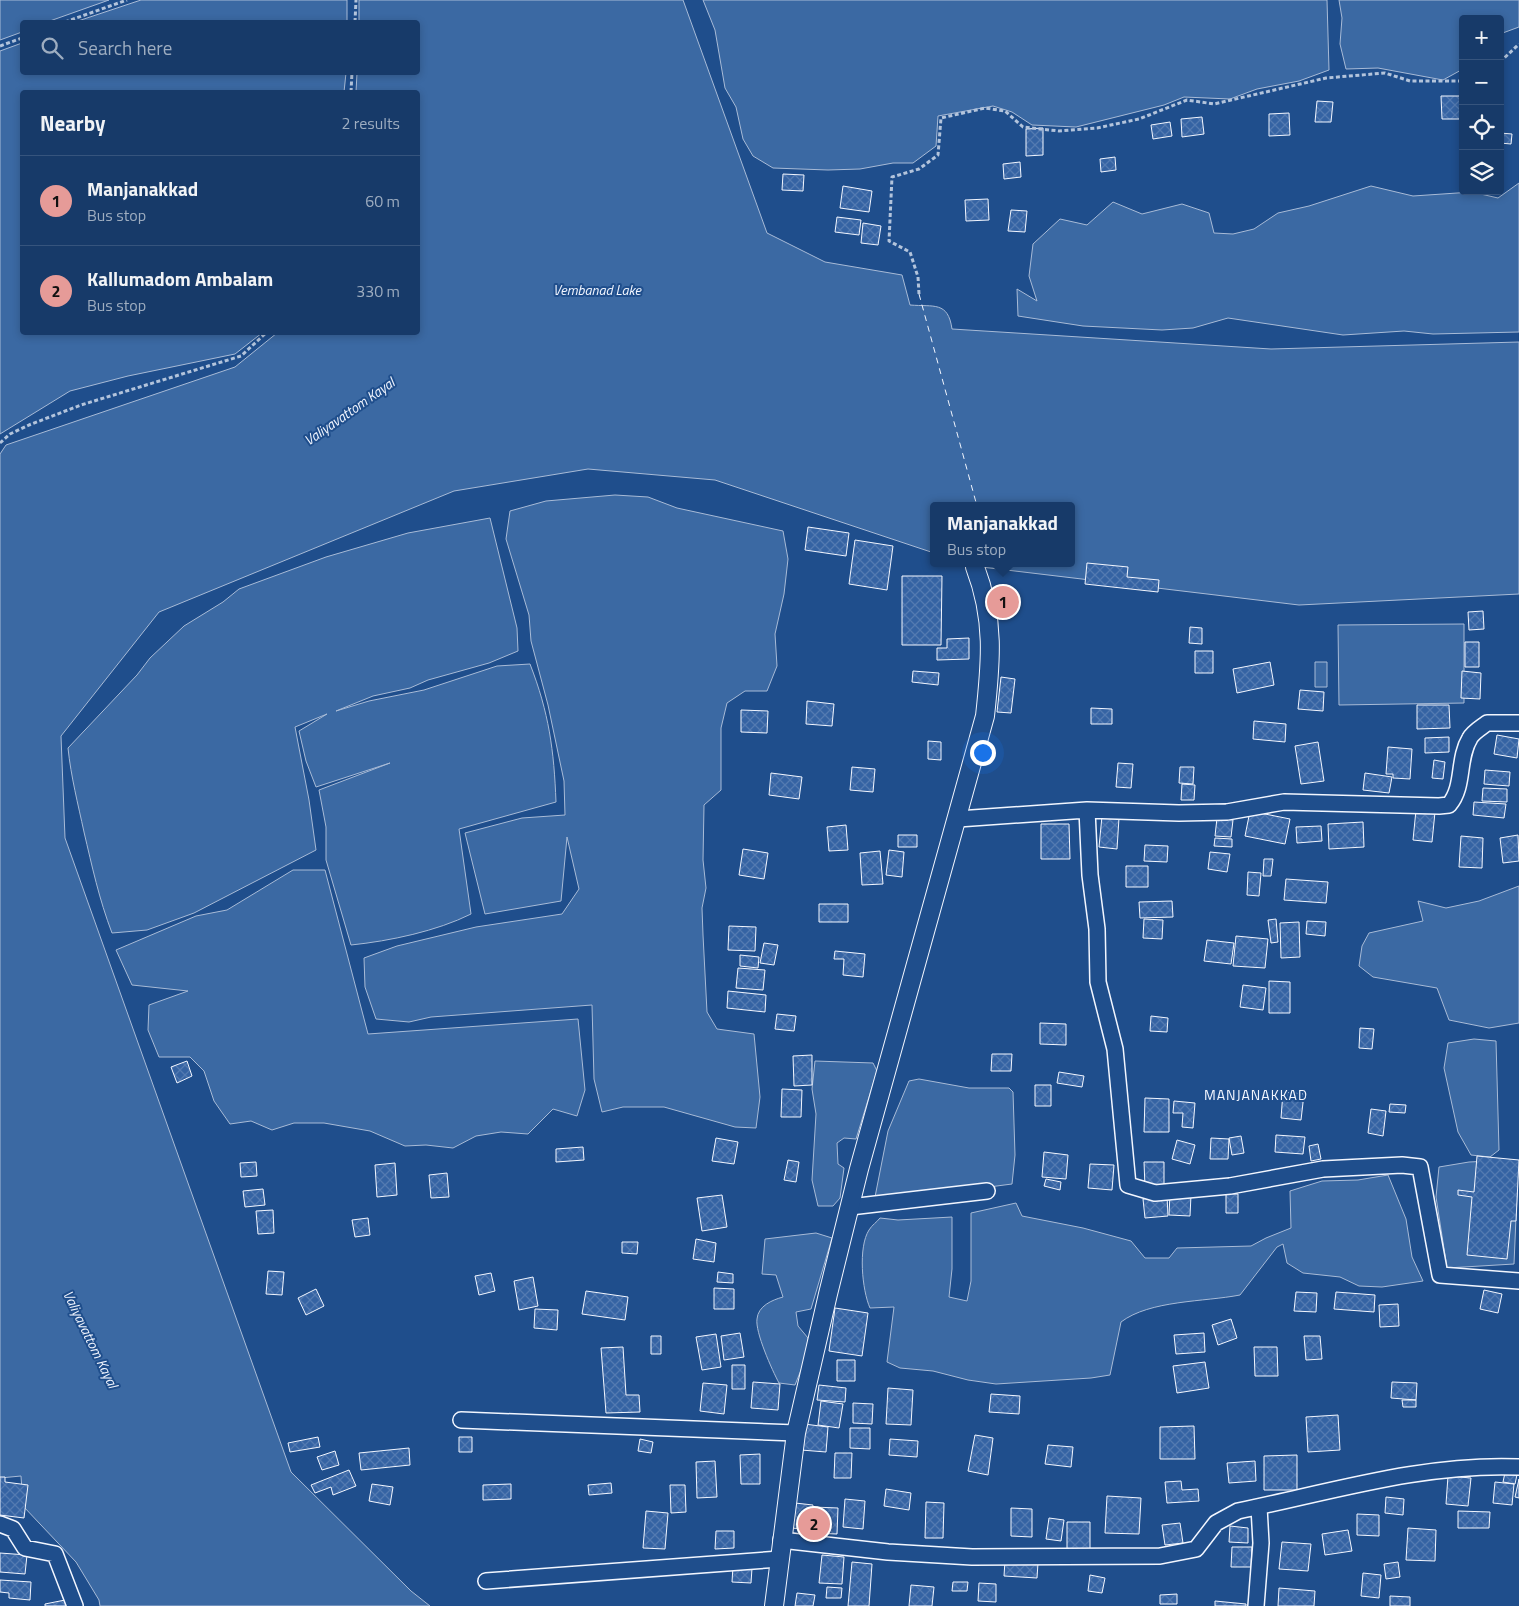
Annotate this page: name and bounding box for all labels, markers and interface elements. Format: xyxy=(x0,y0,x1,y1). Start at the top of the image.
map controls xyxy=(1459,15,1504,195)
button: + xyxy=(1459,15,1504,60)
search box xyxy=(20,20,420,75)
text: Search here xyxy=(78,33,172,62)
icon: search xyxy=(38,34,66,62)
button: − xyxy=(1459,60,1504,105)
button: locate xyxy=(1459,105,1504,150)
text: Nearby xyxy=(40,107,105,139)
text: 2 results xyxy=(341,111,400,135)
button: layers xyxy=(1459,150,1504,195)
text: Manjanakkad xyxy=(87,174,198,203)
text: 1 xyxy=(52,189,60,213)
text: 60 m xyxy=(365,189,400,213)
text: Bus stop xyxy=(87,203,146,227)
text: Kallumadom Ambalam xyxy=(87,264,273,293)
text: 2 xyxy=(52,279,60,303)
text: 330 m xyxy=(356,279,400,303)
water label: Vembanad Lake xyxy=(553,279,643,300)
text: Bus stop xyxy=(87,293,146,317)
water label: Valiyavattom Kayal xyxy=(299,371,400,450)
popup xyxy=(930,502,1075,567)
text: Manjanakkad xyxy=(947,508,1058,537)
text: Bus stop xyxy=(947,537,1006,561)
pin: 1 xyxy=(987,583,1019,621)
your location xyxy=(970,740,996,766)
district label: MANJANAKKAD xyxy=(1204,1084,1308,1105)
water label: Valiyavattom Kayal xyxy=(58,1287,125,1393)
pin: 2 xyxy=(798,1505,830,1543)

